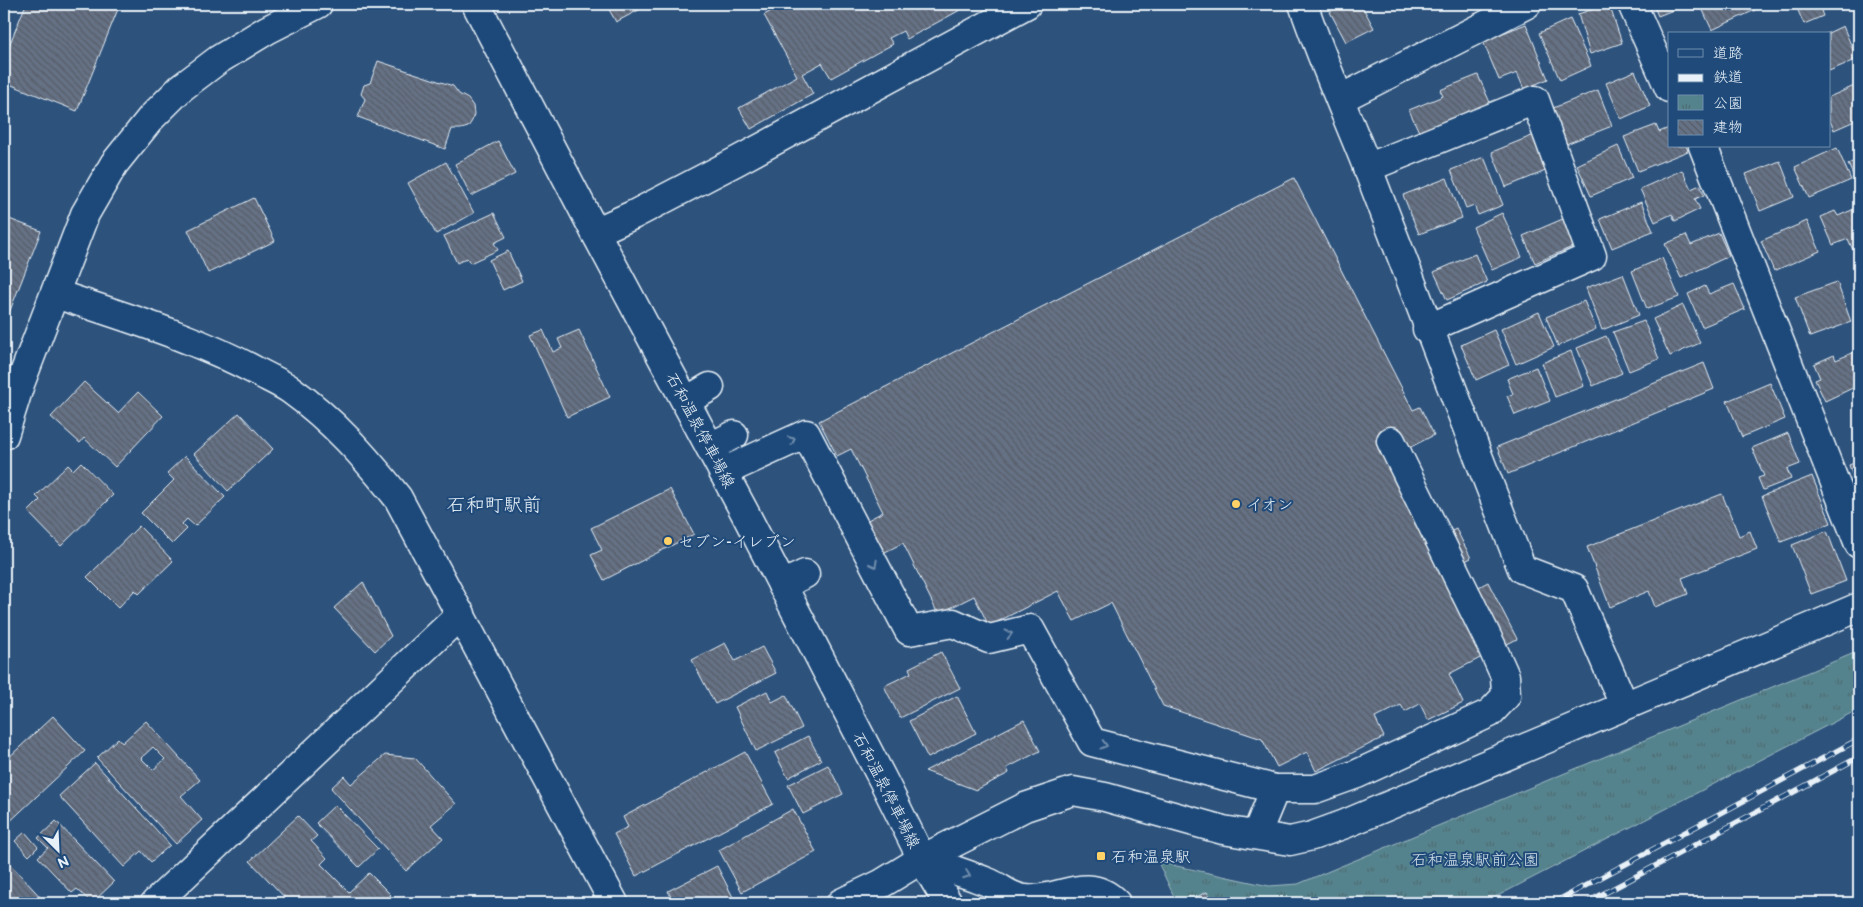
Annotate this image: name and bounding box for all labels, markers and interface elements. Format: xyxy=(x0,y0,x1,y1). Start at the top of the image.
legend xyxy=(1668,32,1830,148)
text: 道路 xyxy=(1713,44,1743,63)
text: 鉄道 xyxy=(1713,68,1743,87)
text: 公園 xyxy=(1713,94,1743,113)
text: 建物 xyxy=(1713,118,1743,137)
street label: 石和温泉停車場線 xyxy=(661,370,738,492)
one-way arrow xyxy=(786,437,795,447)
district label: 石和町駅前 xyxy=(446,494,542,517)
place label: イオン xyxy=(1246,496,1293,515)
marker: イオン xyxy=(1230,498,1242,510)
place label: セブン-イレブン xyxy=(678,533,796,552)
marker: セブン-イレブン xyxy=(662,535,674,547)
one-way arrow xyxy=(868,559,878,568)
one-way arrow xyxy=(1004,629,1013,640)
street label: 石和温泉停車場線 xyxy=(848,729,923,852)
one-way arrow xyxy=(1099,739,1107,749)
north arrow xyxy=(32,824,82,874)
place label: 石和温泉駅 xyxy=(1111,848,1191,867)
marker: 石和温泉駅 xyxy=(1095,850,1107,862)
park label: 石和温泉駅前公園 xyxy=(1411,851,1539,870)
text: N xyxy=(55,852,71,871)
one-way arrow xyxy=(963,869,971,879)

